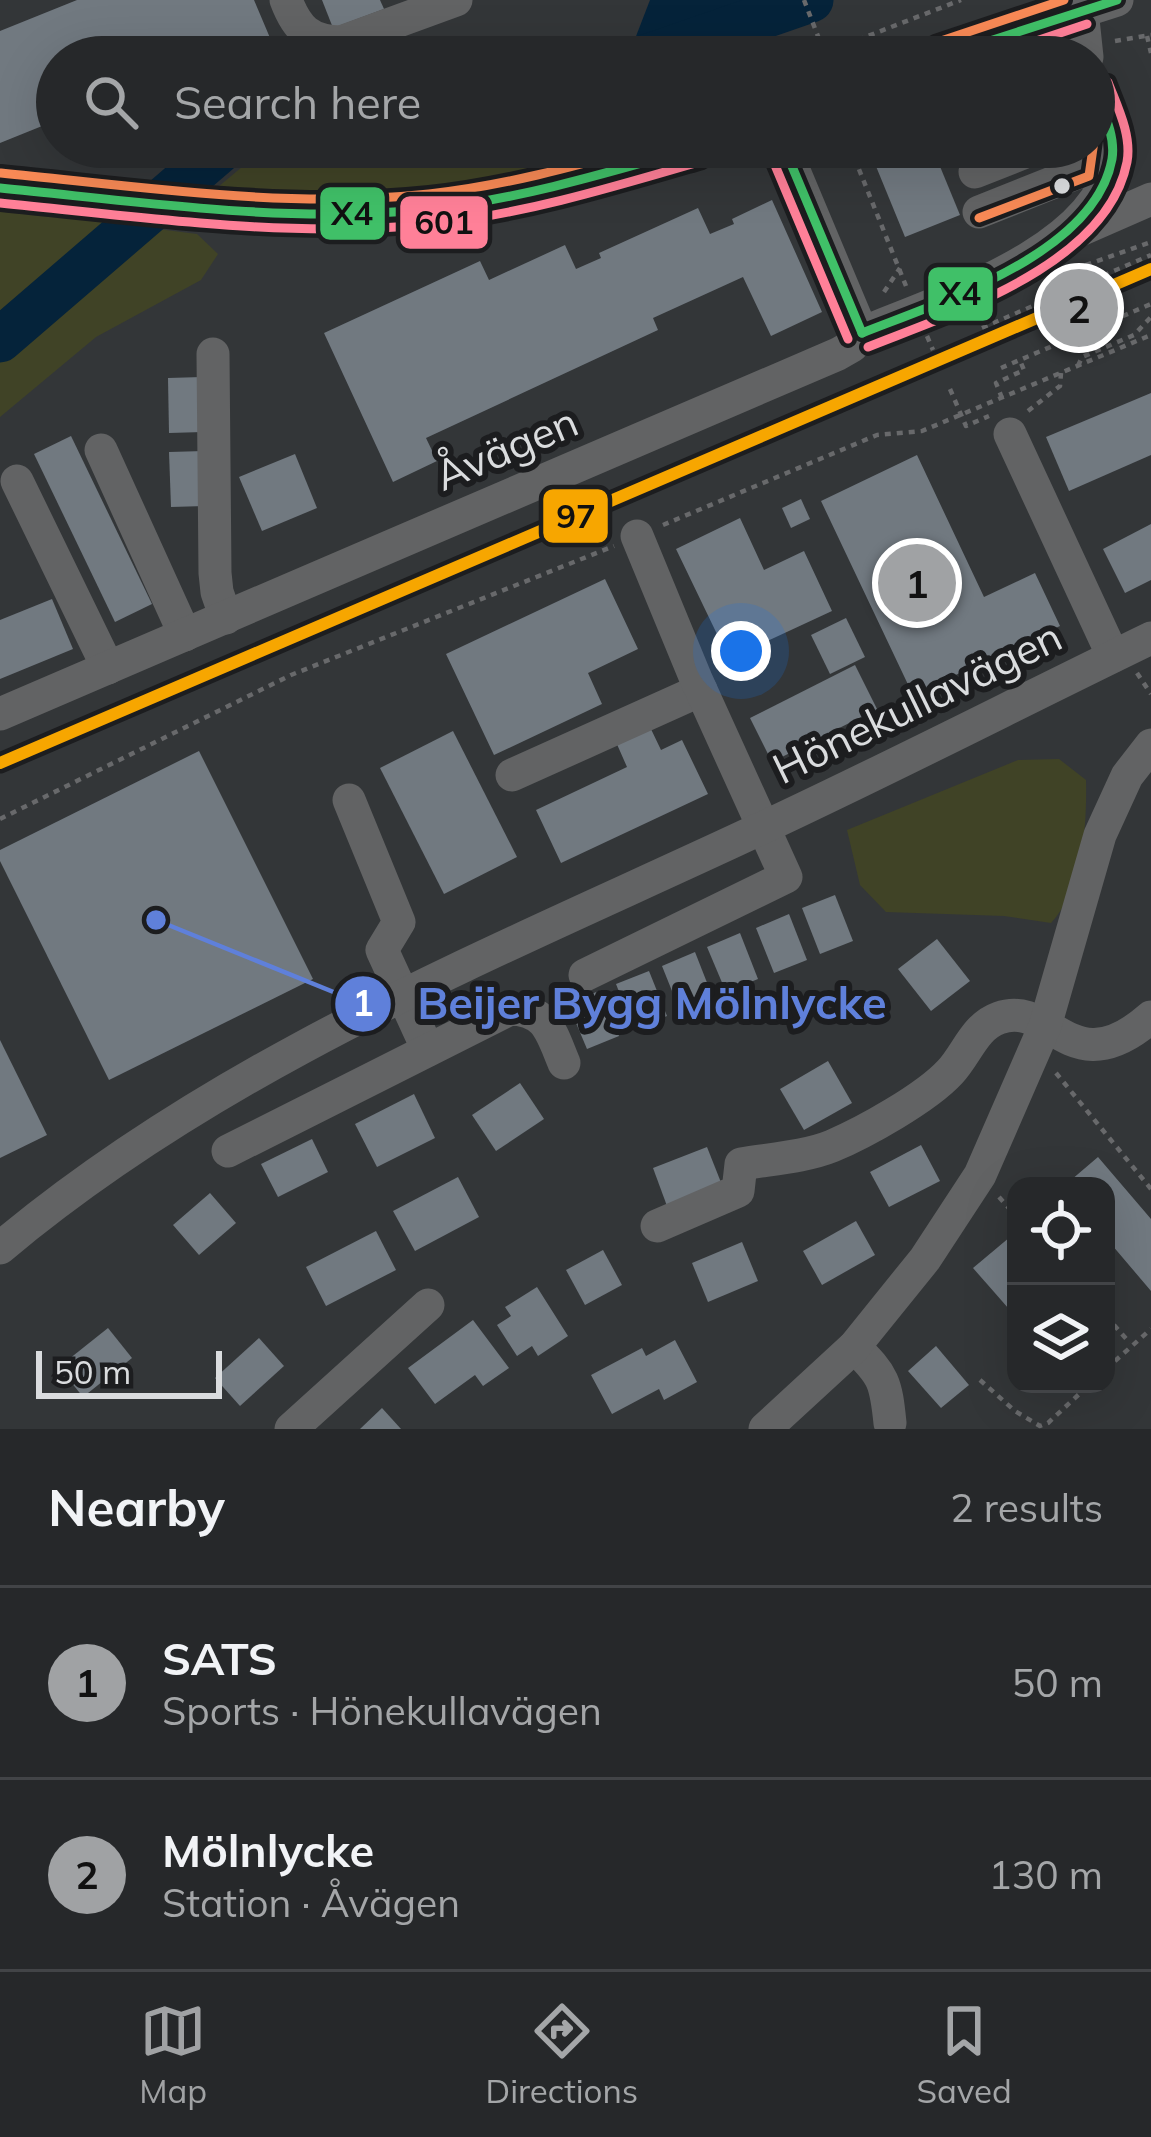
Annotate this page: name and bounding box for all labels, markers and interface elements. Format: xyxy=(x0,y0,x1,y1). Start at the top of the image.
search box xyxy=(36,36,1115,168)
icon: search xyxy=(78,69,144,135)
text: Search here xyxy=(174,74,421,130)
unlabelled marker xyxy=(1051,175,1073,197)
line badge: X4 xyxy=(318,185,387,242)
text: X4 xyxy=(330,192,373,233)
line badge: 601 xyxy=(398,194,490,251)
text: 601 xyxy=(414,201,474,242)
pin: 2 xyxy=(1040,263,1118,353)
line badge: X4 xyxy=(926,265,995,323)
text: X4 xyxy=(938,272,981,313)
street label: Åvägen xyxy=(426,393,585,502)
line badge: 97 xyxy=(541,487,610,545)
text: 97 xyxy=(556,495,596,536)
pin: 1 xyxy=(878,538,956,628)
street label: Hönekullavägen xyxy=(764,609,1070,795)
your location xyxy=(711,621,771,681)
callout: Beijer Bygg Mölnlycke xyxy=(333,963,910,1044)
text: Beijer Bygg Mölnlycke xyxy=(417,974,887,1030)
text: 1 xyxy=(352,980,374,1025)
map controls xyxy=(1007,1177,1115,1393)
button: locate xyxy=(1007,1177,1115,1285)
button: layers xyxy=(1007,1285,1115,1393)
scale bar xyxy=(36,1345,222,1398)
text: 50 m xyxy=(54,1351,131,1392)
text: Nearby xyxy=(48,1475,225,1539)
text: 2 results xyxy=(950,1483,1103,1532)
text: SATS xyxy=(162,1630,277,1686)
text: 1 xyxy=(75,1658,99,1707)
text: 50 m xyxy=(1012,1658,1103,1707)
text: Sports · Hönekullavägen xyxy=(162,1686,602,1735)
text: Mölnlycke xyxy=(162,1822,374,1878)
text: 2 xyxy=(75,1850,99,1899)
text: 130 m xyxy=(988,1850,1103,1899)
text: Station · Åvägen xyxy=(162,1878,460,1927)
tab: Map xyxy=(139,1998,207,2111)
tab: Directions xyxy=(486,1998,638,2111)
tab: Saved xyxy=(917,1998,1012,2111)

